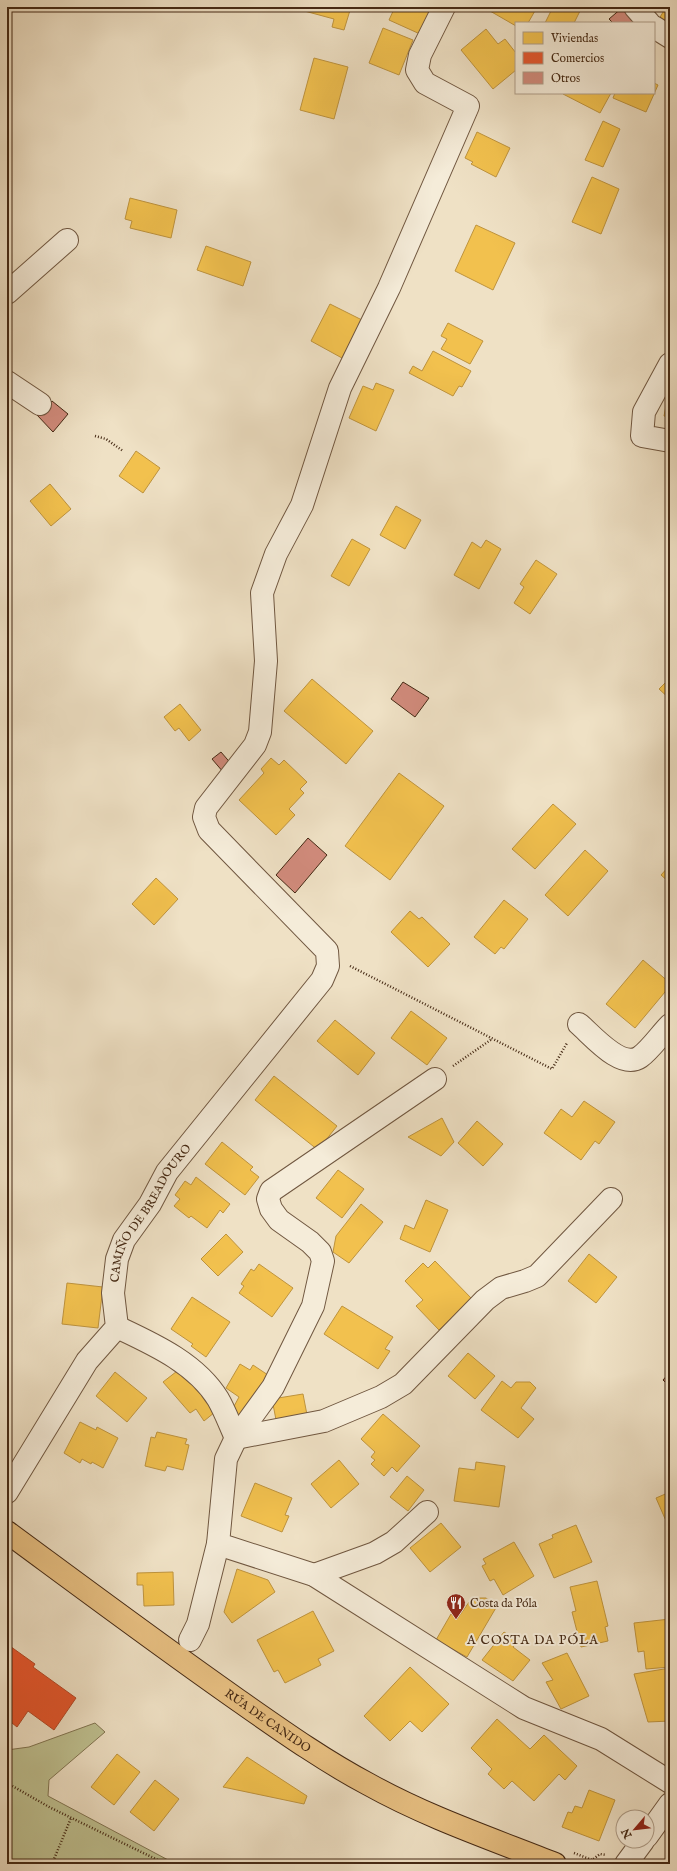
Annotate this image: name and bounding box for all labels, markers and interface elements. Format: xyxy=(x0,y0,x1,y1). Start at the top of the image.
legend xyxy=(515,22,655,94)
text: Viviendas xyxy=(550,31,598,46)
text: Comercios xyxy=(551,51,604,66)
text: Otros xyxy=(551,71,580,86)
street label: CAMIÑO DE BREADOURO xyxy=(107,1141,194,1283)
restaurant icon: Costa da Póla xyxy=(445,1592,467,1620)
place label: Costa da Póla xyxy=(470,1596,538,1611)
district label: A COSTA DA PÓLA xyxy=(466,1632,599,1649)
street label: RÚA DE CANIDO xyxy=(222,1686,314,1756)
north arrow xyxy=(615,1809,655,1849)
text: N xyxy=(618,1825,636,1842)

